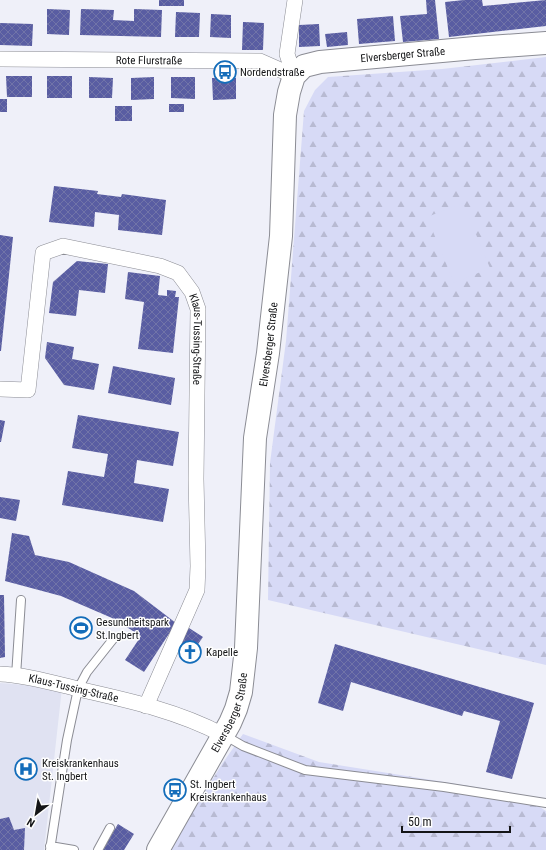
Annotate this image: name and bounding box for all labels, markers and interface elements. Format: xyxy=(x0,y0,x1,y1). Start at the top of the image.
street label: Elversberger Straße xyxy=(360,45,446,65)
street label: Rote Flurstraße xyxy=(116,54,182,67)
bus stop icon: Nordendstraße xyxy=(212,59,238,85)
place label: Nordendstraße xyxy=(240,66,305,79)
street label: Klaus-Tussing-Straße xyxy=(186,292,204,385)
street label: Elversberger Straße xyxy=(257,302,281,387)
sports icon: Gesundheitspark St.Ingbert xyxy=(68,615,94,641)
place label: Gesundheitspark St.Ingbert xyxy=(96,616,169,642)
church icon: Kapelle xyxy=(177,639,203,665)
place label: Kapelle xyxy=(206,646,238,659)
street label: Klaus-Tussing-Straße xyxy=(27,672,120,705)
street label: Elversberger Straße xyxy=(209,672,250,755)
hospital icon: Kreiskrankenhaus St. Ingbert xyxy=(13,756,39,782)
place label: Kreiskrankenhaus St. Ingbert xyxy=(42,757,119,783)
bus stop icon: St. Ingbert Kreiskrankenhaus xyxy=(162,777,188,803)
place label: St. Ingbert Kreiskrankenhaus xyxy=(190,778,267,804)
north arrow xyxy=(16,794,56,834)
scale bar xyxy=(402,808,510,834)
text: N xyxy=(25,815,37,829)
text: 50 m xyxy=(408,815,432,829)

